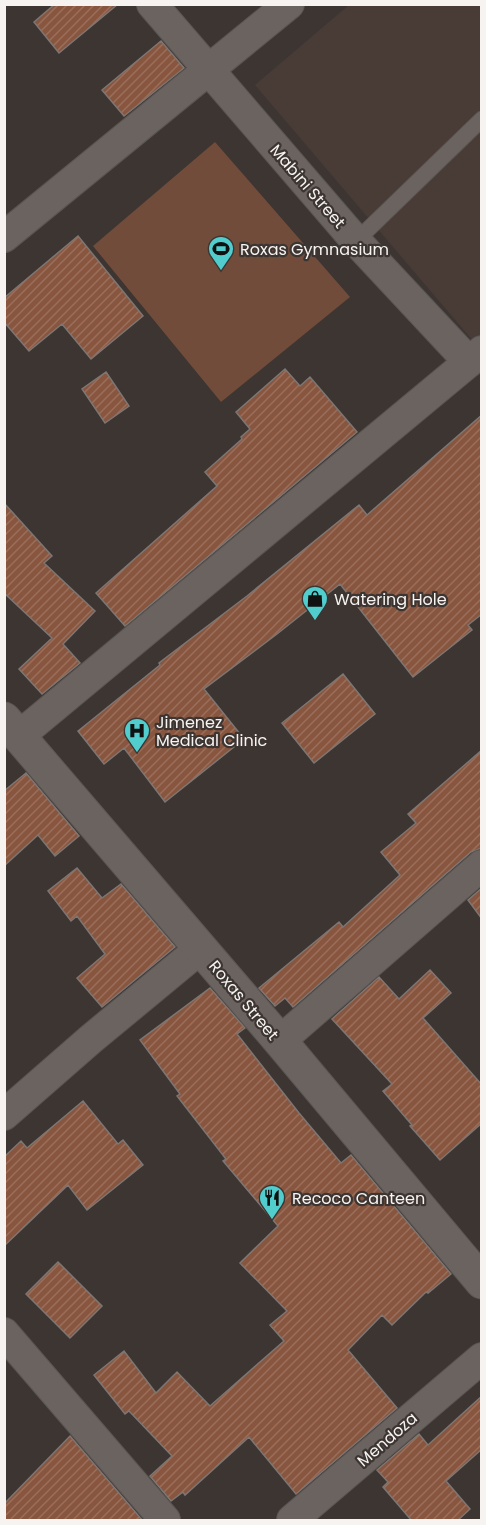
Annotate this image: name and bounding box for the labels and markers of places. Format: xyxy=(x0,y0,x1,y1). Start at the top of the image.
sports icon: Roxas Gymnasium xyxy=(206,234,236,272)
place label: Roxas Gymnasium xyxy=(240,238,389,261)
shop icon: Watering Hole xyxy=(300,584,330,622)
place label: Watering Hole xyxy=(334,588,447,611)
place label: Jimenez Medical Clinic xyxy=(156,711,268,752)
hospital icon: Jimenez Medical Clinic xyxy=(122,716,152,754)
restaurant icon: Recoco Canteen xyxy=(257,1183,287,1221)
place label: Recoco Canteen xyxy=(292,1187,425,1210)

